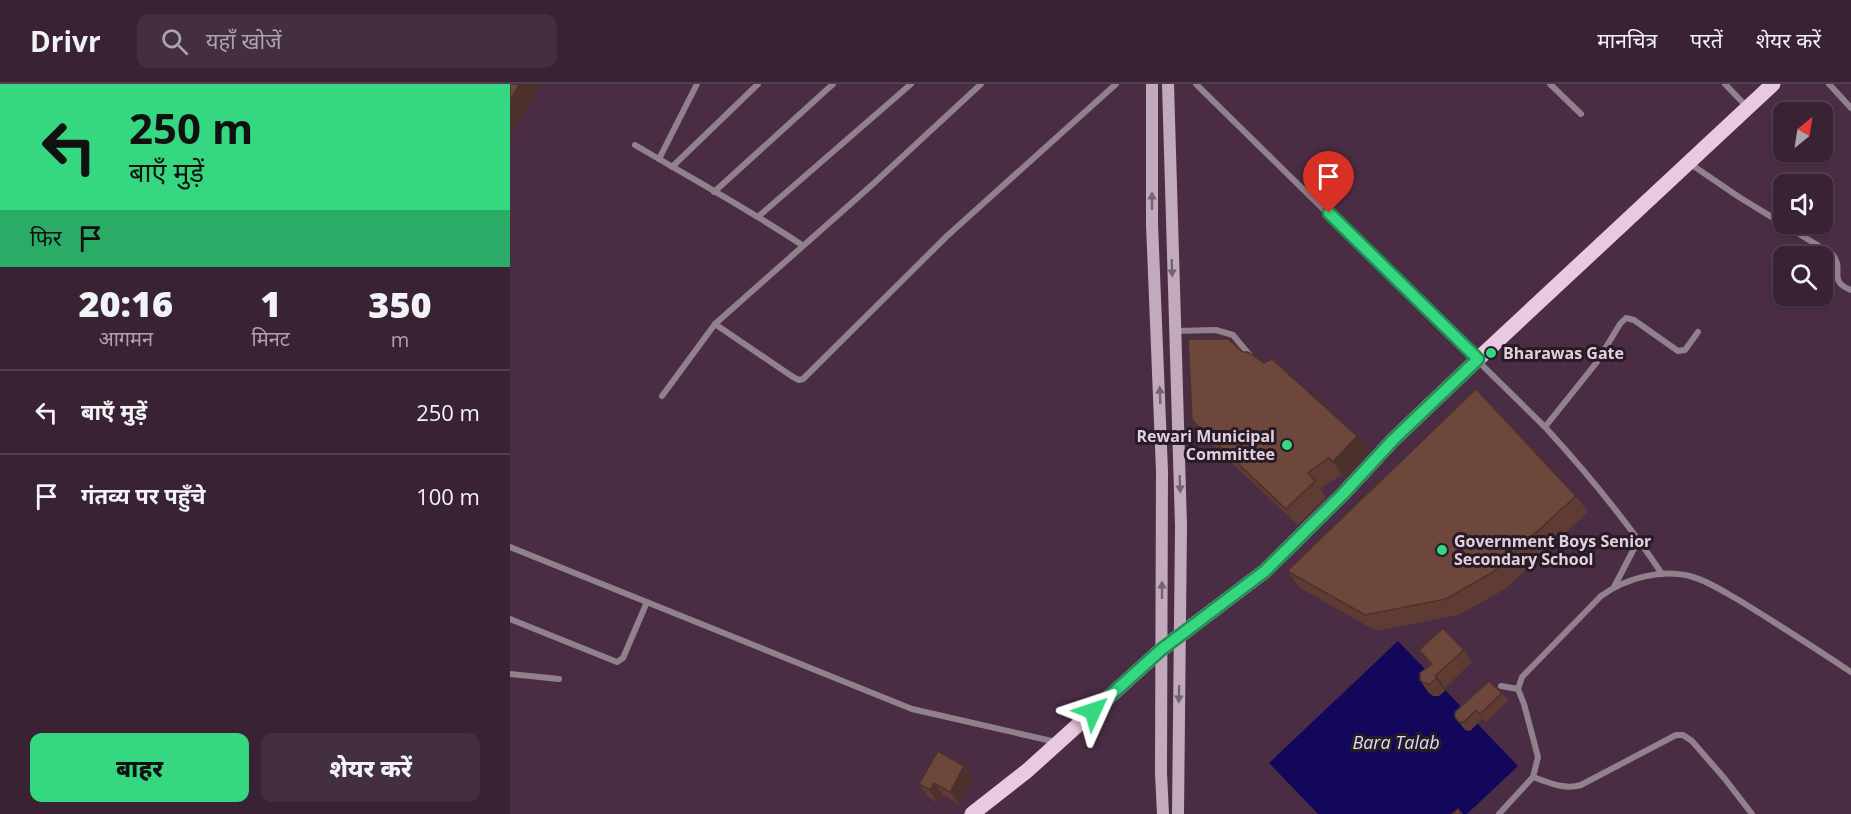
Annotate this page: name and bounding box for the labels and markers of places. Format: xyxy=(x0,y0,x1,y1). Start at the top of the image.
pin xyxy=(1303,151,1354,213)
place label: Bharawas Gate xyxy=(1503,342,1624,364)
marker: Bharawas Gate xyxy=(1484,346,1498,360)
place label: Rewari Municipal Committee xyxy=(1137,425,1275,465)
marker: Rewari Municipal Committee xyxy=(1280,438,1294,452)
place label: Government Boys Senior Secondary School xyxy=(1454,530,1651,570)
marker: Government Boys Senior Secondary School xyxy=(1435,543,1449,557)

